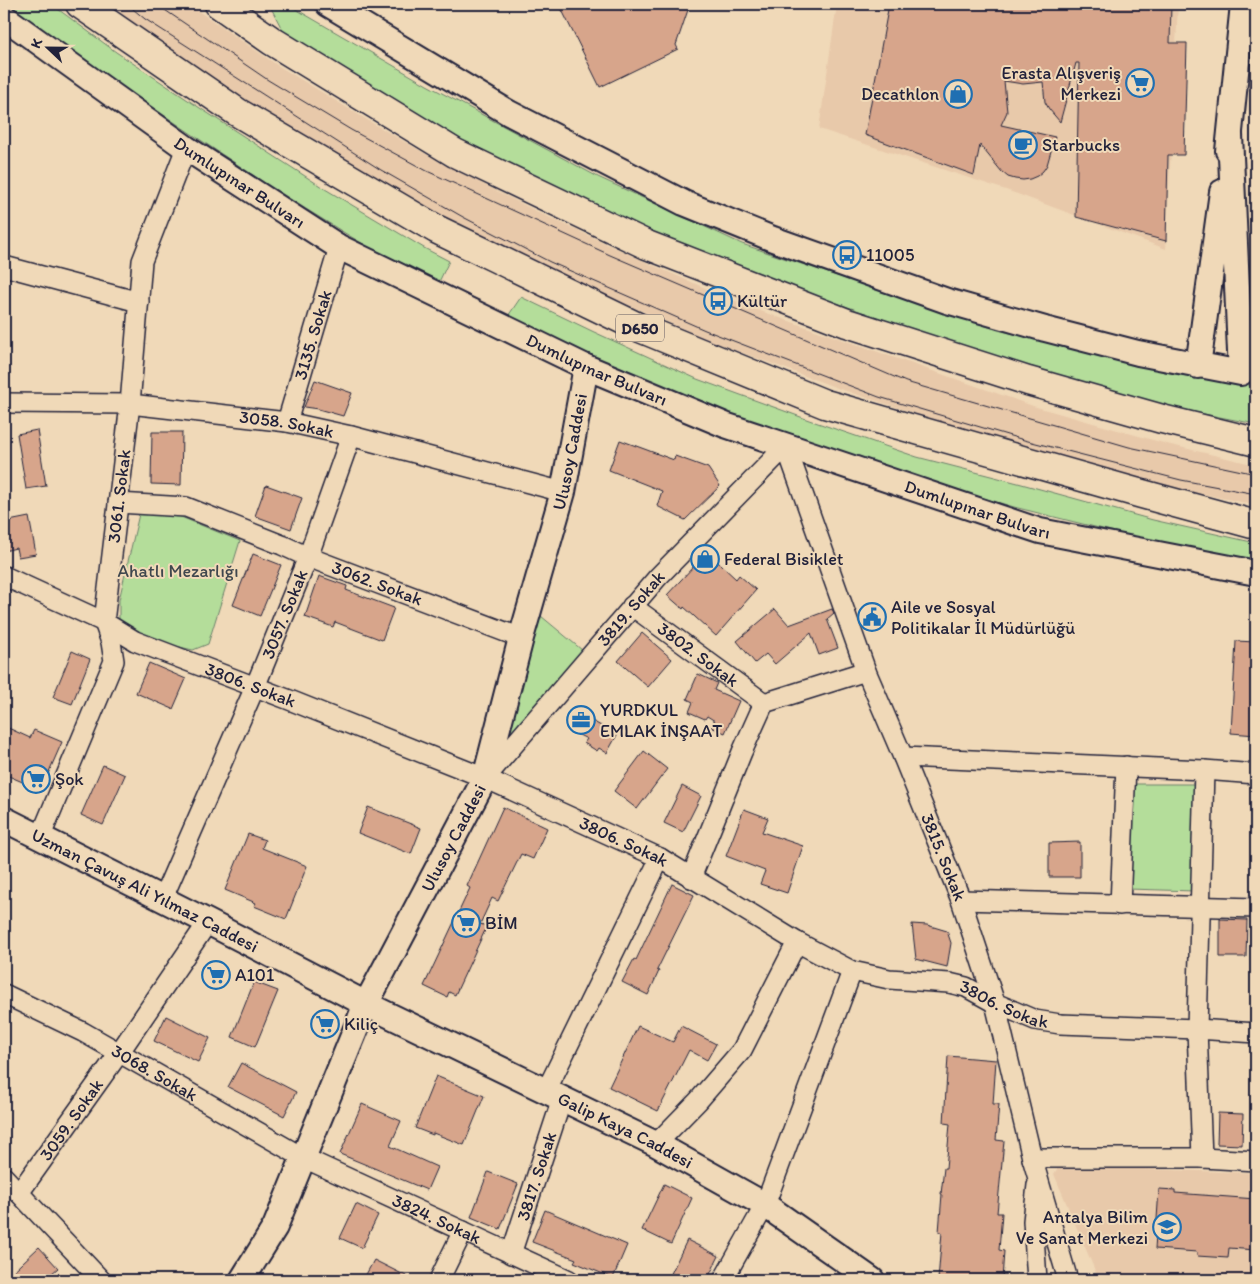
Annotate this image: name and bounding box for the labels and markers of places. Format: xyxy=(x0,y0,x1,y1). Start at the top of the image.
place label: Erasta Alışveriş Merkezi xyxy=(1001,62,1121,105)
supermarket icon: Erasta Alışveriş Merkezi xyxy=(1125,68,1155,98)
shop icon: Decathlon xyxy=(943,79,973,109)
place label: Decathlon xyxy=(861,83,939,105)
cafe icon: Starbucks xyxy=(1008,130,1038,160)
place label: Starbucks xyxy=(1042,134,1120,156)
bus stop icon: 11005 xyxy=(832,240,862,270)
place label: 11005 xyxy=(866,244,914,266)
bus stop icon: Kültür xyxy=(703,286,733,316)
place label: Kültür xyxy=(737,290,788,312)
shop icon: Federal Bisiklet xyxy=(690,544,720,574)
place label: Federal Bisiklet xyxy=(724,548,844,570)
place label: Aile ve Sosyal Politikalar İl Müdürlüğü xyxy=(891,596,1075,639)
public building icon: Aile ve Sosyal Politikalar İl Müdürlüğü xyxy=(857,602,887,632)
place label: YURDKUL EMLAK İNŞAAT xyxy=(600,699,722,742)
office icon: YURDKUL EMLAK İNŞAAT xyxy=(566,705,596,735)
supermarket icon: Şok xyxy=(21,764,51,794)
place label: Şok xyxy=(55,768,84,790)
supermarket icon: BİM xyxy=(451,908,481,938)
place label: BİM xyxy=(485,912,518,934)
supermarket icon: A101 xyxy=(201,960,231,990)
place label: A101 xyxy=(235,964,274,986)
supermarket icon: Kiliç xyxy=(310,1009,340,1039)
place label: Kiliç xyxy=(344,1013,378,1035)
place label: Antalya Bilim Ve Sanat Merkezi xyxy=(1016,1206,1148,1249)
school or university icon: Antalya Bilim Ve Sanat Merkezi xyxy=(1152,1212,1182,1242)

